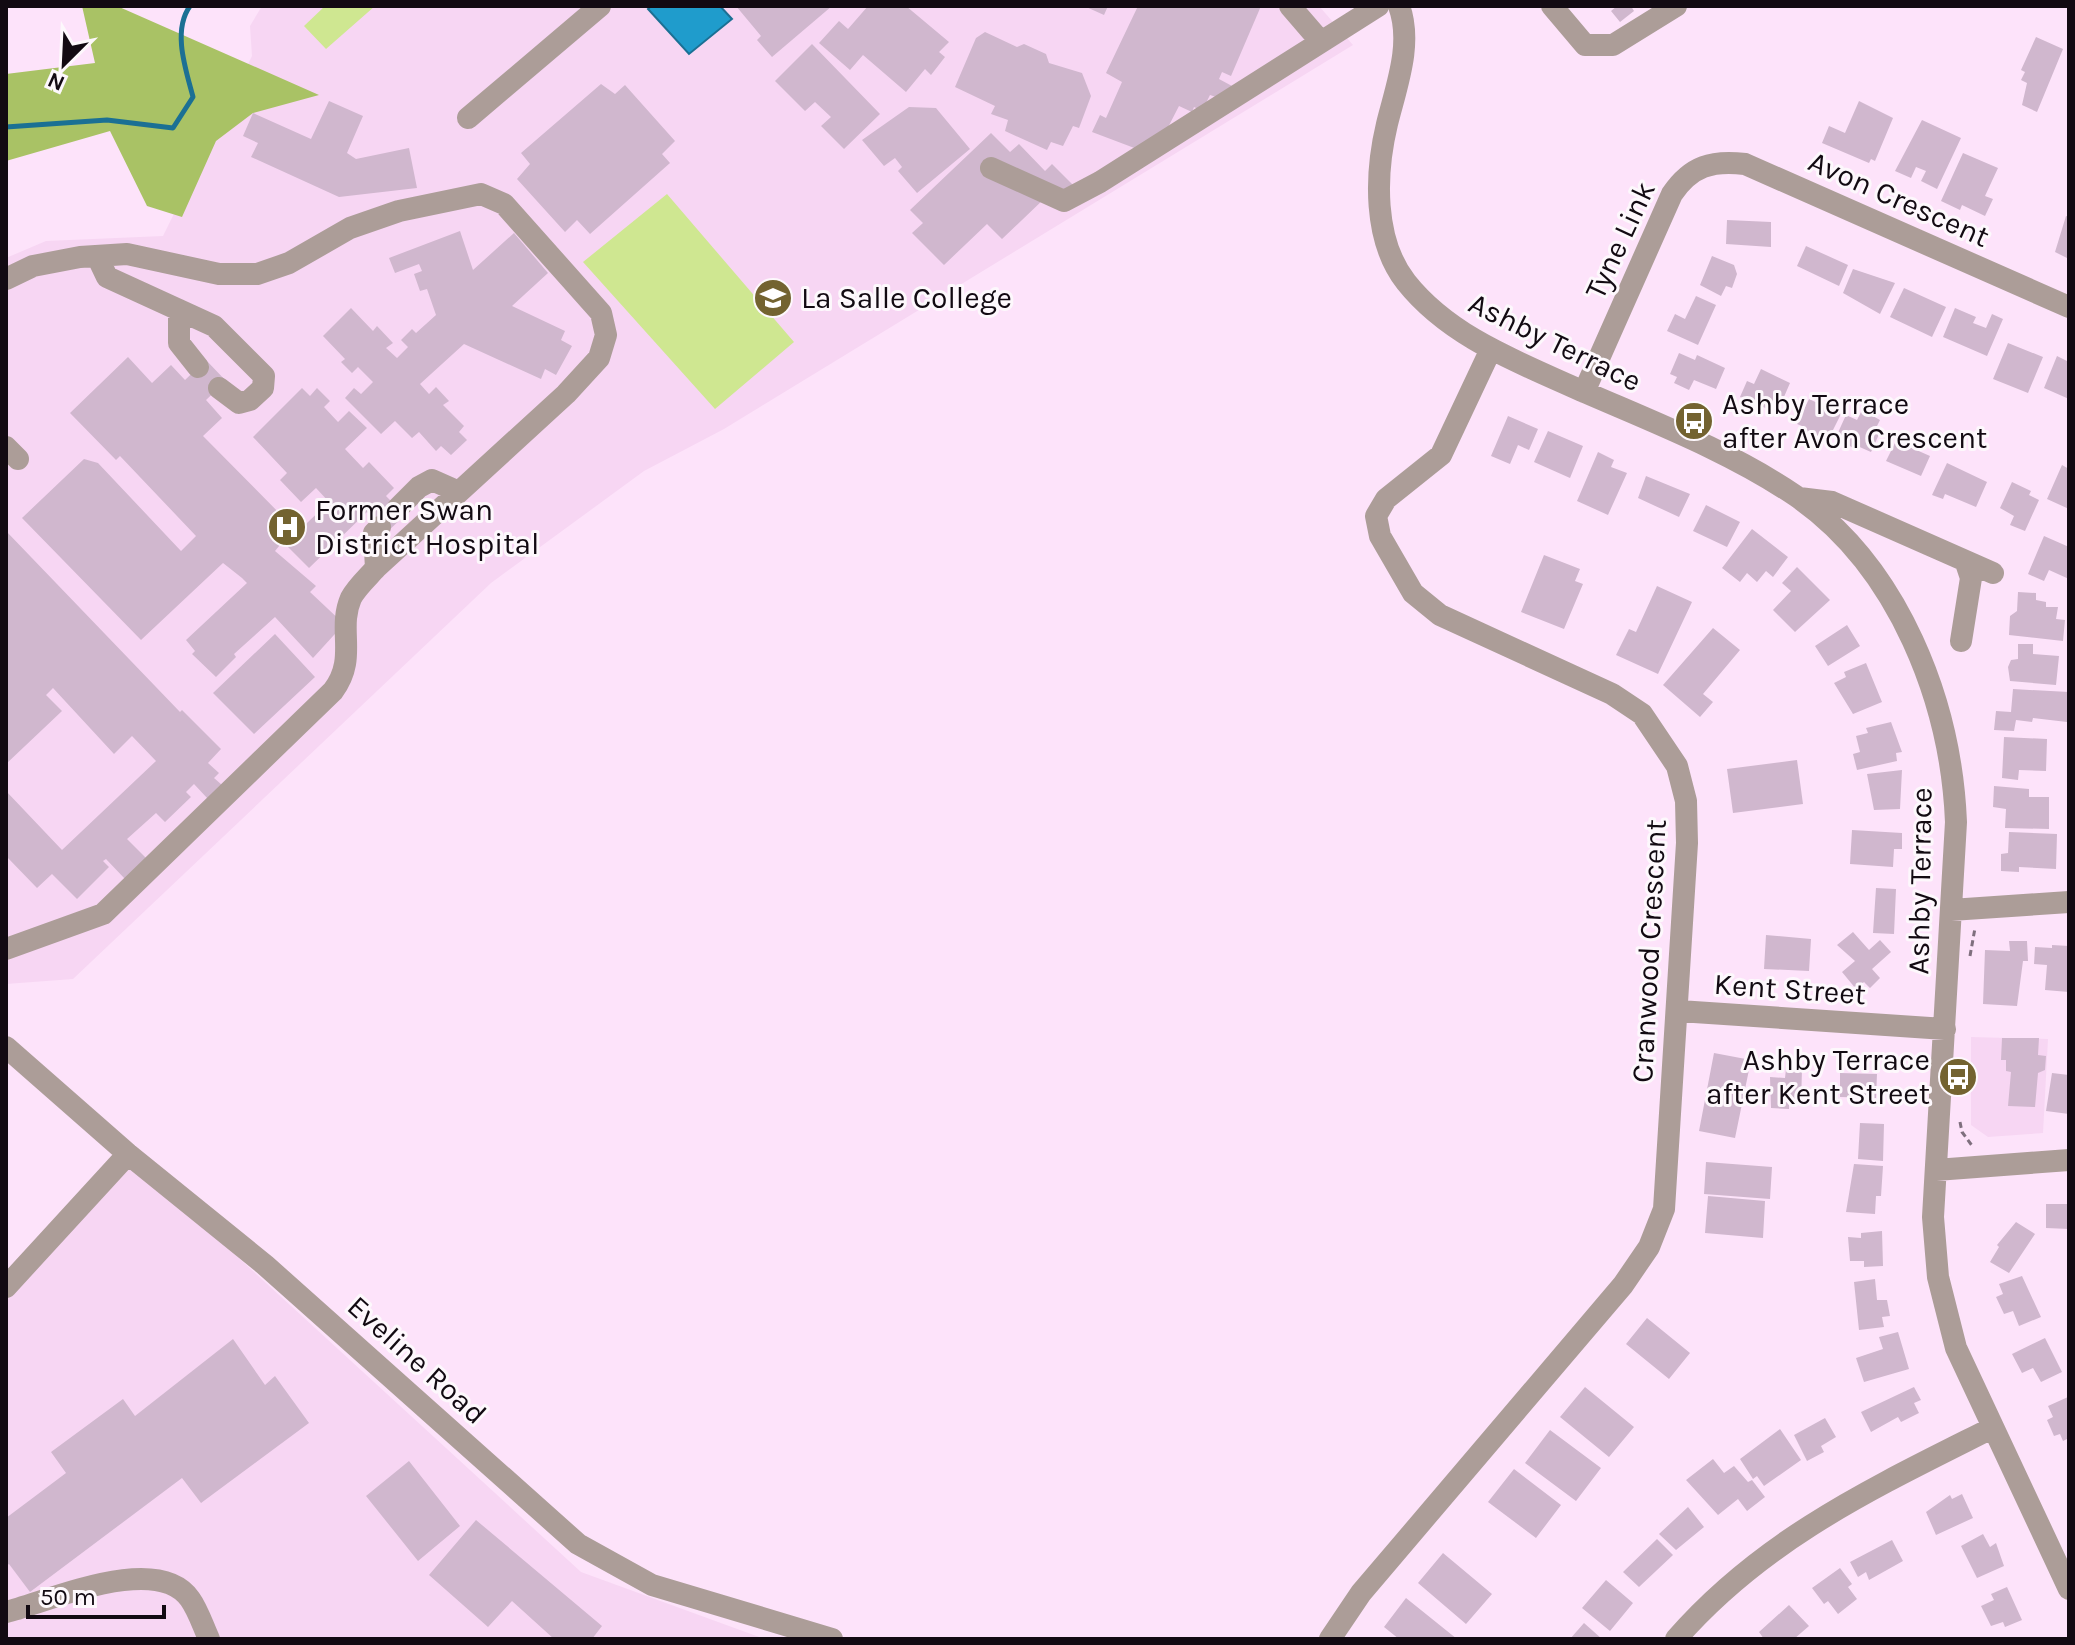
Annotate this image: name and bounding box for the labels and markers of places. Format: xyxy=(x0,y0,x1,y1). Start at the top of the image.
school or university icon: La Salle College xyxy=(752,277,794,319)
place label: La Salle College xyxy=(801,280,1012,316)
place label: Ashby Terrace after Avon Crescent xyxy=(1722,386,1987,456)
bus stop icon: Ashby Terrace after Avon Crescent xyxy=(1673,400,1715,442)
place label: Former Swan District Hospital xyxy=(315,492,539,562)
hospital icon: Former Swan District Hospital xyxy=(266,506,308,548)
place label: Ashby Terrace after Kent Street xyxy=(1706,1042,1930,1112)
bus stop icon: Ashby Terrace after Kent Street xyxy=(1937,1056,1979,1098)

